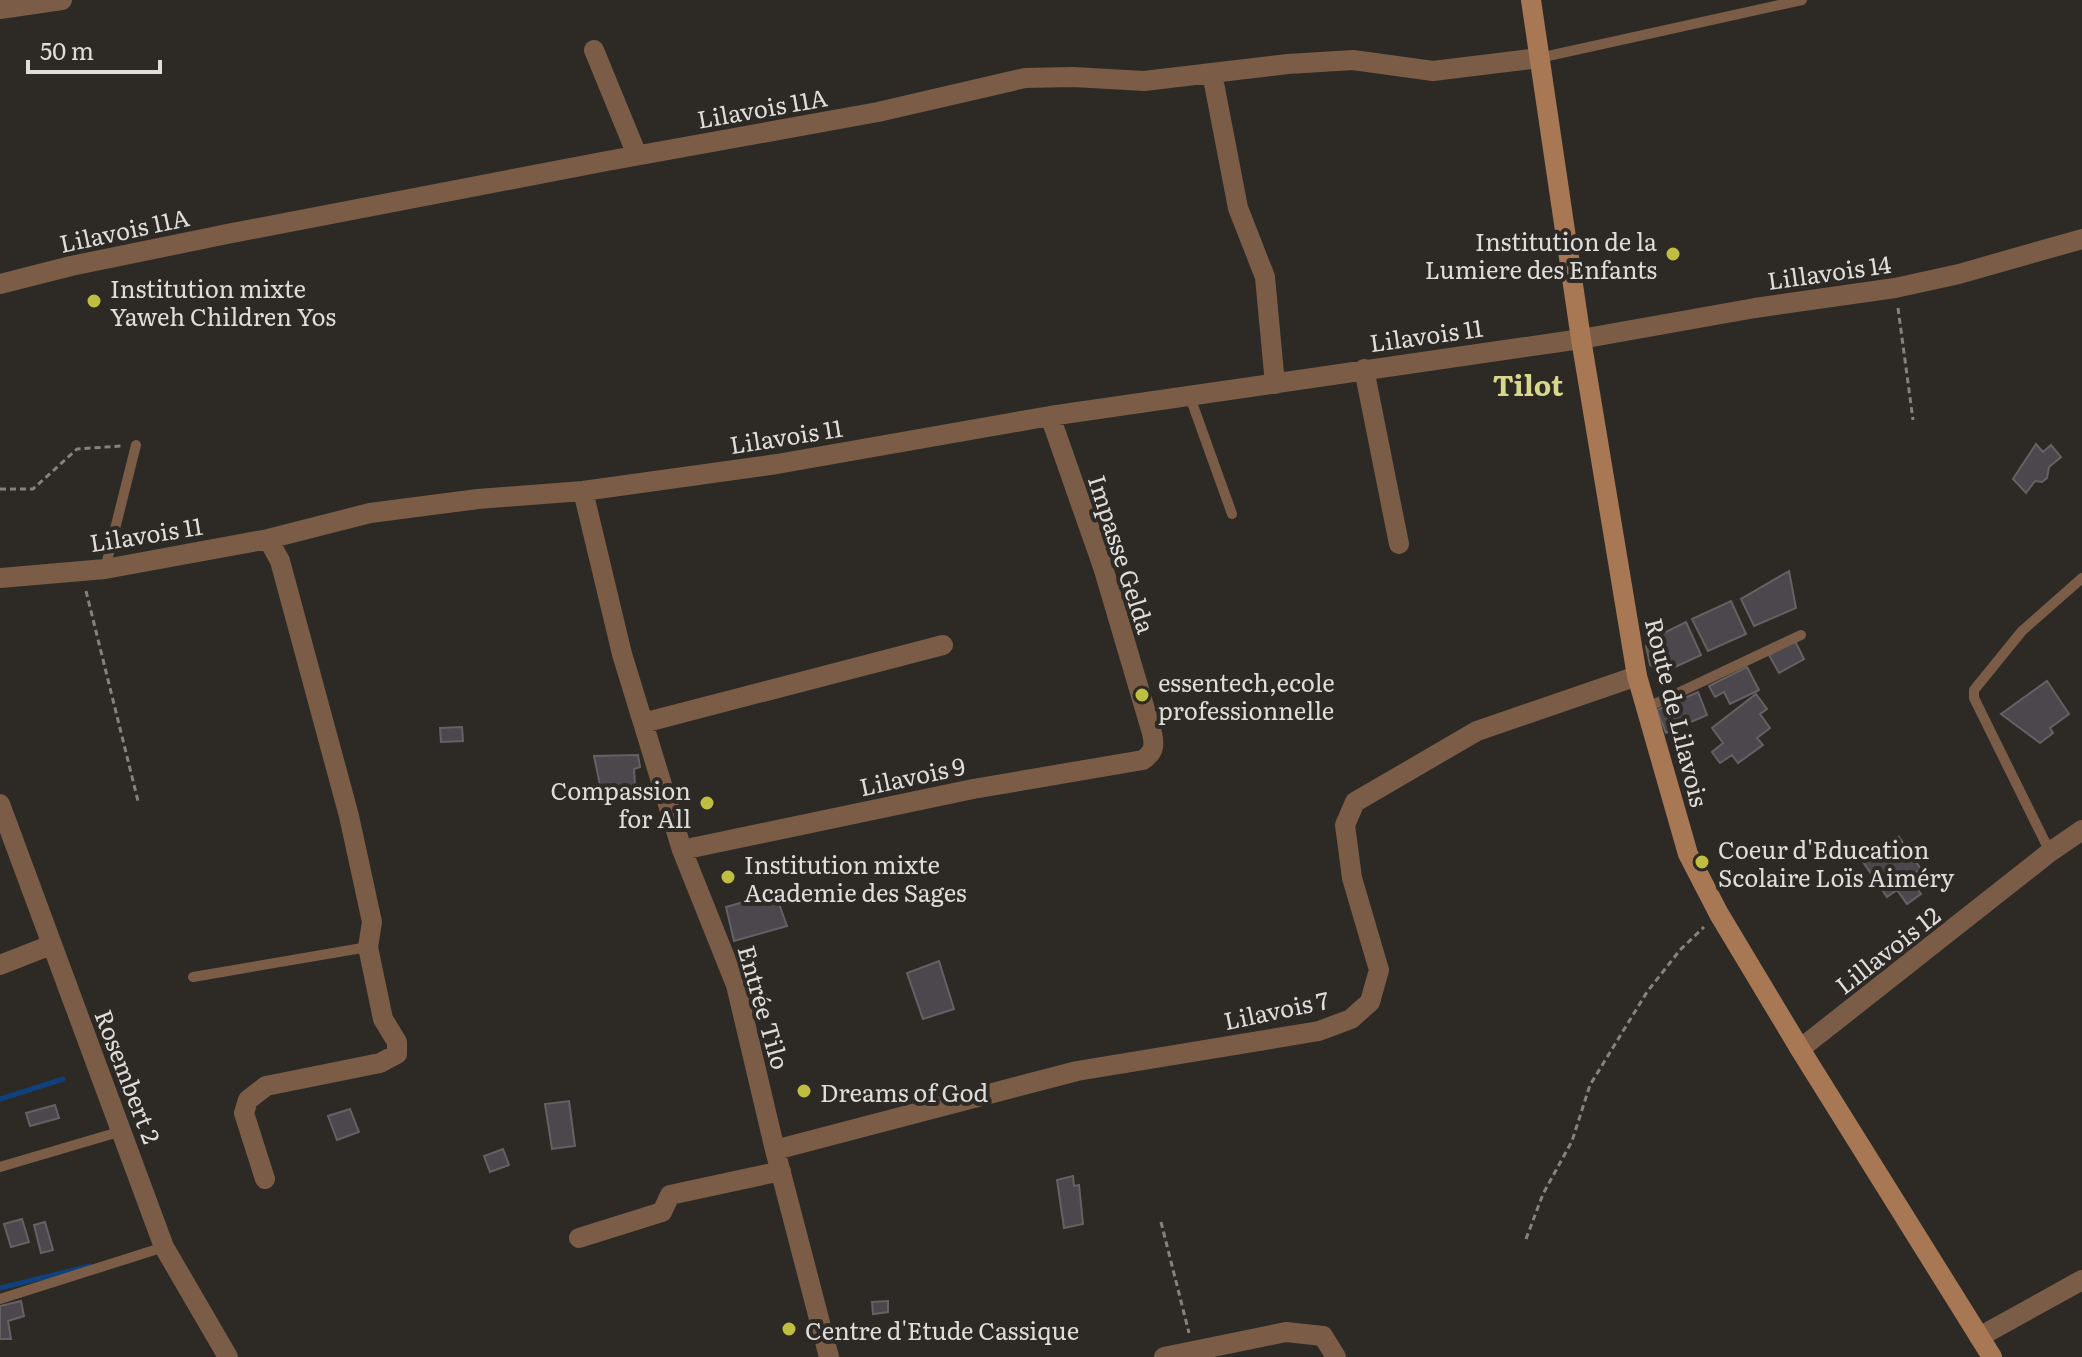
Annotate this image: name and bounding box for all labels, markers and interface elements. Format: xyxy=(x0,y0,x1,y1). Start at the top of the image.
scale bar xyxy=(28,24,160,74)
text: 50 m xyxy=(40,32,94,67)
street label: Lilavois 11A xyxy=(694,78,830,136)
street label: Lilavois 11A xyxy=(56,198,192,260)
place label: Institution de la Lumiere des Enfants xyxy=(1425,223,1657,286)
marker: Institution de la Lumiere des Enfants xyxy=(1664,245,1682,263)
street label: Lillavois 14 xyxy=(1765,245,1893,297)
place label: Institution mixte Yaweh Children Yos xyxy=(110,270,336,333)
marker: Institution mixte Yaweh Children Yos xyxy=(85,292,103,310)
street label: Lilavois 11 xyxy=(1367,309,1485,359)
district label: Tilot xyxy=(1493,363,1564,405)
street label: Lilavois 11 xyxy=(727,409,845,461)
street label: Impasse Gelda xyxy=(1081,470,1165,638)
street label: Lilavois 11 xyxy=(87,507,205,559)
street label: Route de Lilavois xyxy=(1638,614,1718,810)
place label: essentech,ecole professionnelle xyxy=(1158,664,1335,727)
marker: essentech,ecole professionnelle xyxy=(1133,686,1151,704)
street label: Lilavois 9 xyxy=(856,747,968,803)
place label: Compassion for All xyxy=(550,772,691,835)
marker: Compassion for All xyxy=(698,794,716,812)
place label: Coeur d'Education Scolaire Loïs Aiméry xyxy=(1718,831,1955,894)
place label: Institution mixte Academie des Sages xyxy=(744,846,967,909)
marker: Coeur d'Education Scolaire Loïs Aiméry xyxy=(1693,853,1711,871)
marker: Institution mixte Academie des Sages xyxy=(719,868,737,886)
street label: Lillavois 12 xyxy=(1827,897,1947,1001)
street label: Entrée Tilo xyxy=(731,941,799,1073)
street label: Lilavois 7 xyxy=(1220,981,1332,1037)
street label: Rosembert 2 xyxy=(87,1004,171,1148)
place label: Dreams of God xyxy=(820,1074,989,1109)
marker: Dreams of God xyxy=(795,1082,813,1100)
place label: Centre d'Etude Cassique xyxy=(805,1312,1079,1347)
marker: Centre d'Etude Cassique xyxy=(780,1320,798,1338)

